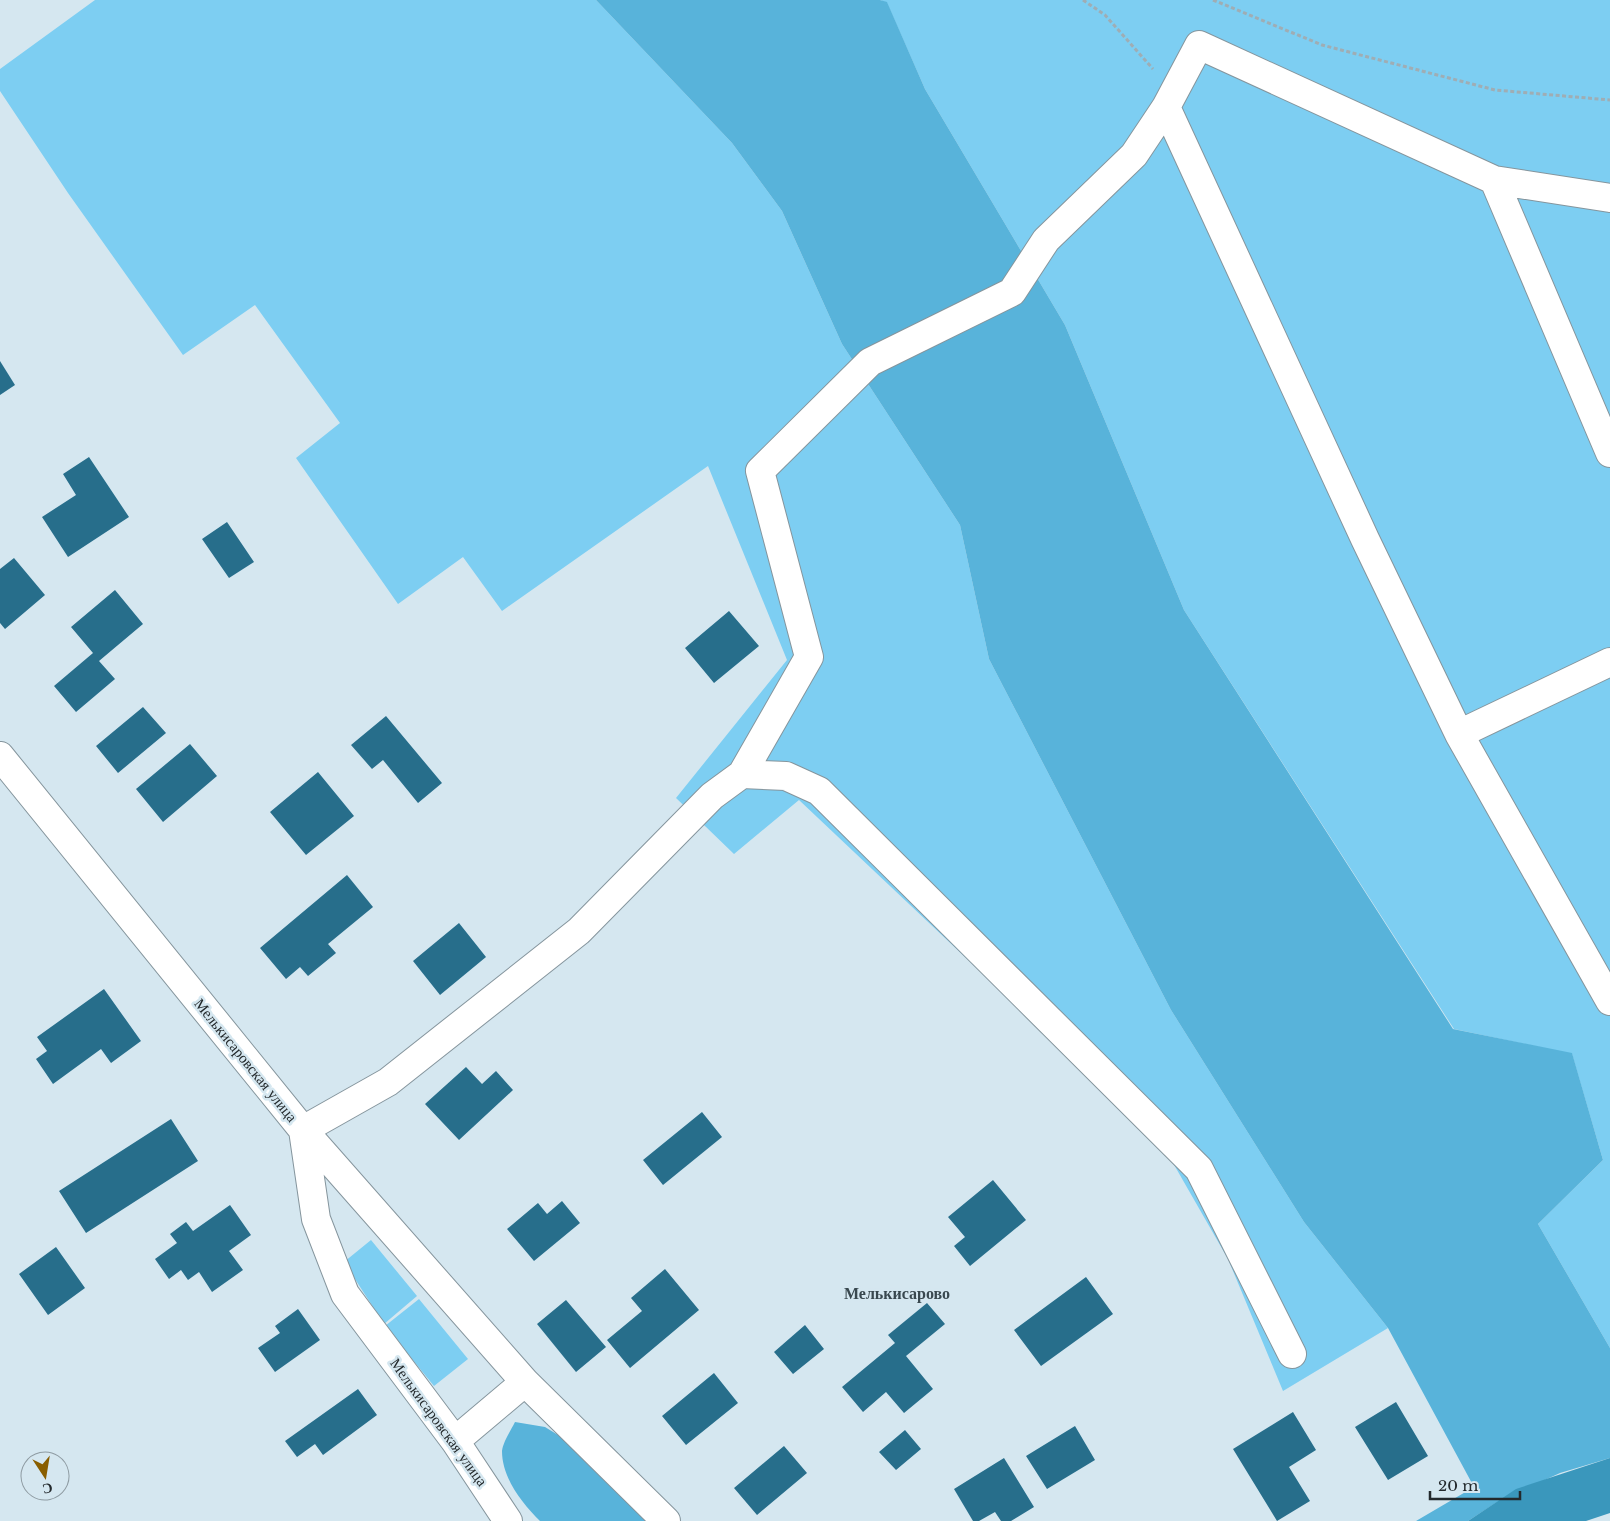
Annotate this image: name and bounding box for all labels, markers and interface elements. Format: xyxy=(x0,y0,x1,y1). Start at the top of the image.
street label: Мелькисаровская улица xyxy=(190,994,302,1126)
district label: Мелькисарово xyxy=(844,1283,950,1303)
street label: Мелькисаровская улица xyxy=(386,1354,492,1490)
north arrow xyxy=(20,1451,70,1501)
scale bar xyxy=(1430,1468,1520,1500)
text: 20 m xyxy=(1438,1476,1478,1495)
text: С xyxy=(41,1479,55,1499)

